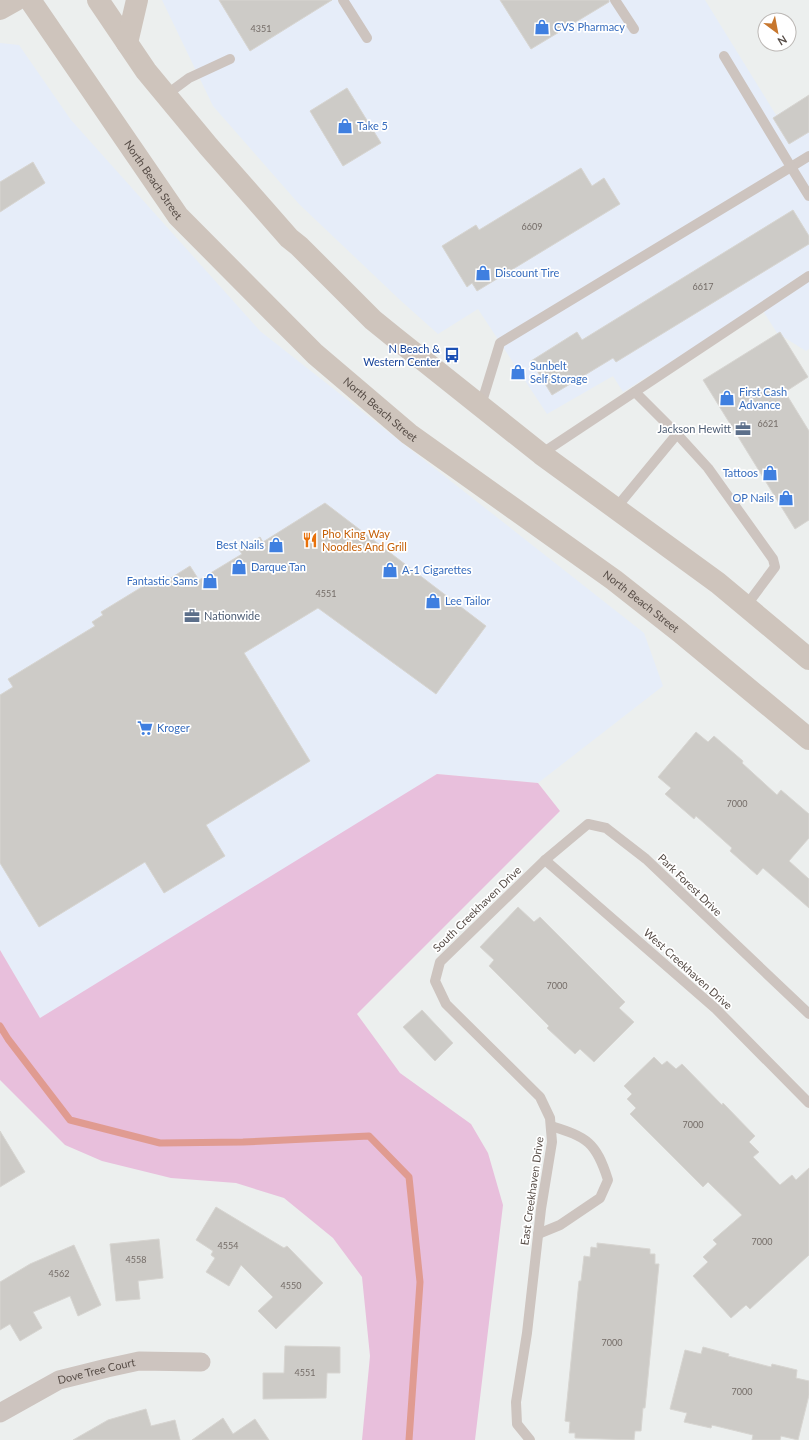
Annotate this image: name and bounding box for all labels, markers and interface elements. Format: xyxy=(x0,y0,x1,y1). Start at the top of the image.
north arrow xyxy=(757,12,797,52)
shop icon: CVS Pharmacy xyxy=(533,18,551,36)
place label: CVS Pharmacy xyxy=(554,20,625,33)
house number: 4351 xyxy=(251,23,271,34)
text: N xyxy=(776,33,790,49)
shop icon: Take 5 xyxy=(336,117,354,135)
place label: Take 5 xyxy=(357,119,388,132)
street label: North Beach Street xyxy=(122,138,185,222)
house number: 6609 xyxy=(522,221,542,232)
shop icon: Discount Tire xyxy=(474,264,492,282)
place label: Discount Tire xyxy=(495,266,560,279)
house number: 6617 xyxy=(693,281,713,292)
place label: N Beach & Western Center xyxy=(363,342,440,368)
bus stop icon: N Beach & Western Center xyxy=(443,346,461,364)
place label: Sunbelt Self Storage xyxy=(530,359,588,385)
shop icon: Sunbelt Self Storage xyxy=(509,363,527,381)
street label: North Beach Street xyxy=(341,374,420,444)
place label: First Cash Advance xyxy=(739,385,787,411)
shop icon: First Cash Advance xyxy=(718,389,736,407)
house number: 6621 xyxy=(758,418,778,429)
office icon: Jackson Hewitt xyxy=(734,420,752,438)
place label: Jackson Hewitt xyxy=(658,422,731,435)
shop icon: Tattoos xyxy=(761,464,779,482)
place label: Tattoos xyxy=(723,466,758,479)
shop icon: OP Nails xyxy=(777,489,795,507)
place label: OP Nails xyxy=(732,491,774,504)
place label: Pho King Way Noodles And Grill xyxy=(322,527,407,553)
restaurant icon: Pho King Way Noodles And Grill xyxy=(301,531,319,549)
shop icon: Best Nails xyxy=(267,536,285,554)
place label: Best Nails xyxy=(216,538,264,551)
shop icon: Darque Tan xyxy=(230,558,248,576)
place label: Darque Tan xyxy=(251,560,306,573)
shop icon: A-1 Cigarettes xyxy=(381,561,399,579)
place label: A-1 Cigarettes xyxy=(402,563,472,576)
street label: North Beach Street xyxy=(601,567,682,635)
shop icon: Fantastic Sams xyxy=(201,572,219,590)
place label: Fantastic Sams xyxy=(127,574,198,587)
house number: 4551 xyxy=(316,588,336,599)
shop icon: Lee Tailor xyxy=(424,592,442,610)
place label: Lee Tailor xyxy=(445,594,491,607)
office icon: Nationwide xyxy=(183,607,201,625)
place label: Nationwide xyxy=(204,609,260,622)
supermarket icon: Kroger xyxy=(136,719,154,737)
place label: Kroger xyxy=(157,721,190,734)
house number: 7000 xyxy=(727,798,747,809)
street label: Park Forest Drive xyxy=(656,851,725,918)
street label: South Creekhaven Drive xyxy=(430,863,524,954)
street label: West Creekhaven Drive xyxy=(641,926,735,1012)
house number: 7000 xyxy=(547,980,567,991)
house number: 7000 xyxy=(683,1119,703,1130)
street label: East Creekhaven Drive xyxy=(517,1136,546,1246)
house number: 7000 xyxy=(752,1236,772,1247)
house number: 4554 xyxy=(218,1240,238,1251)
house number: 4558 xyxy=(126,1254,146,1265)
house number: 4562 xyxy=(49,1268,69,1279)
house number: 4550 xyxy=(281,1280,301,1291)
house number: 7000 xyxy=(602,1337,622,1348)
street label: Dove Tree Court xyxy=(56,1355,136,1386)
house number: 4551 xyxy=(295,1367,315,1378)
house number: 7000 xyxy=(732,1386,752,1397)

